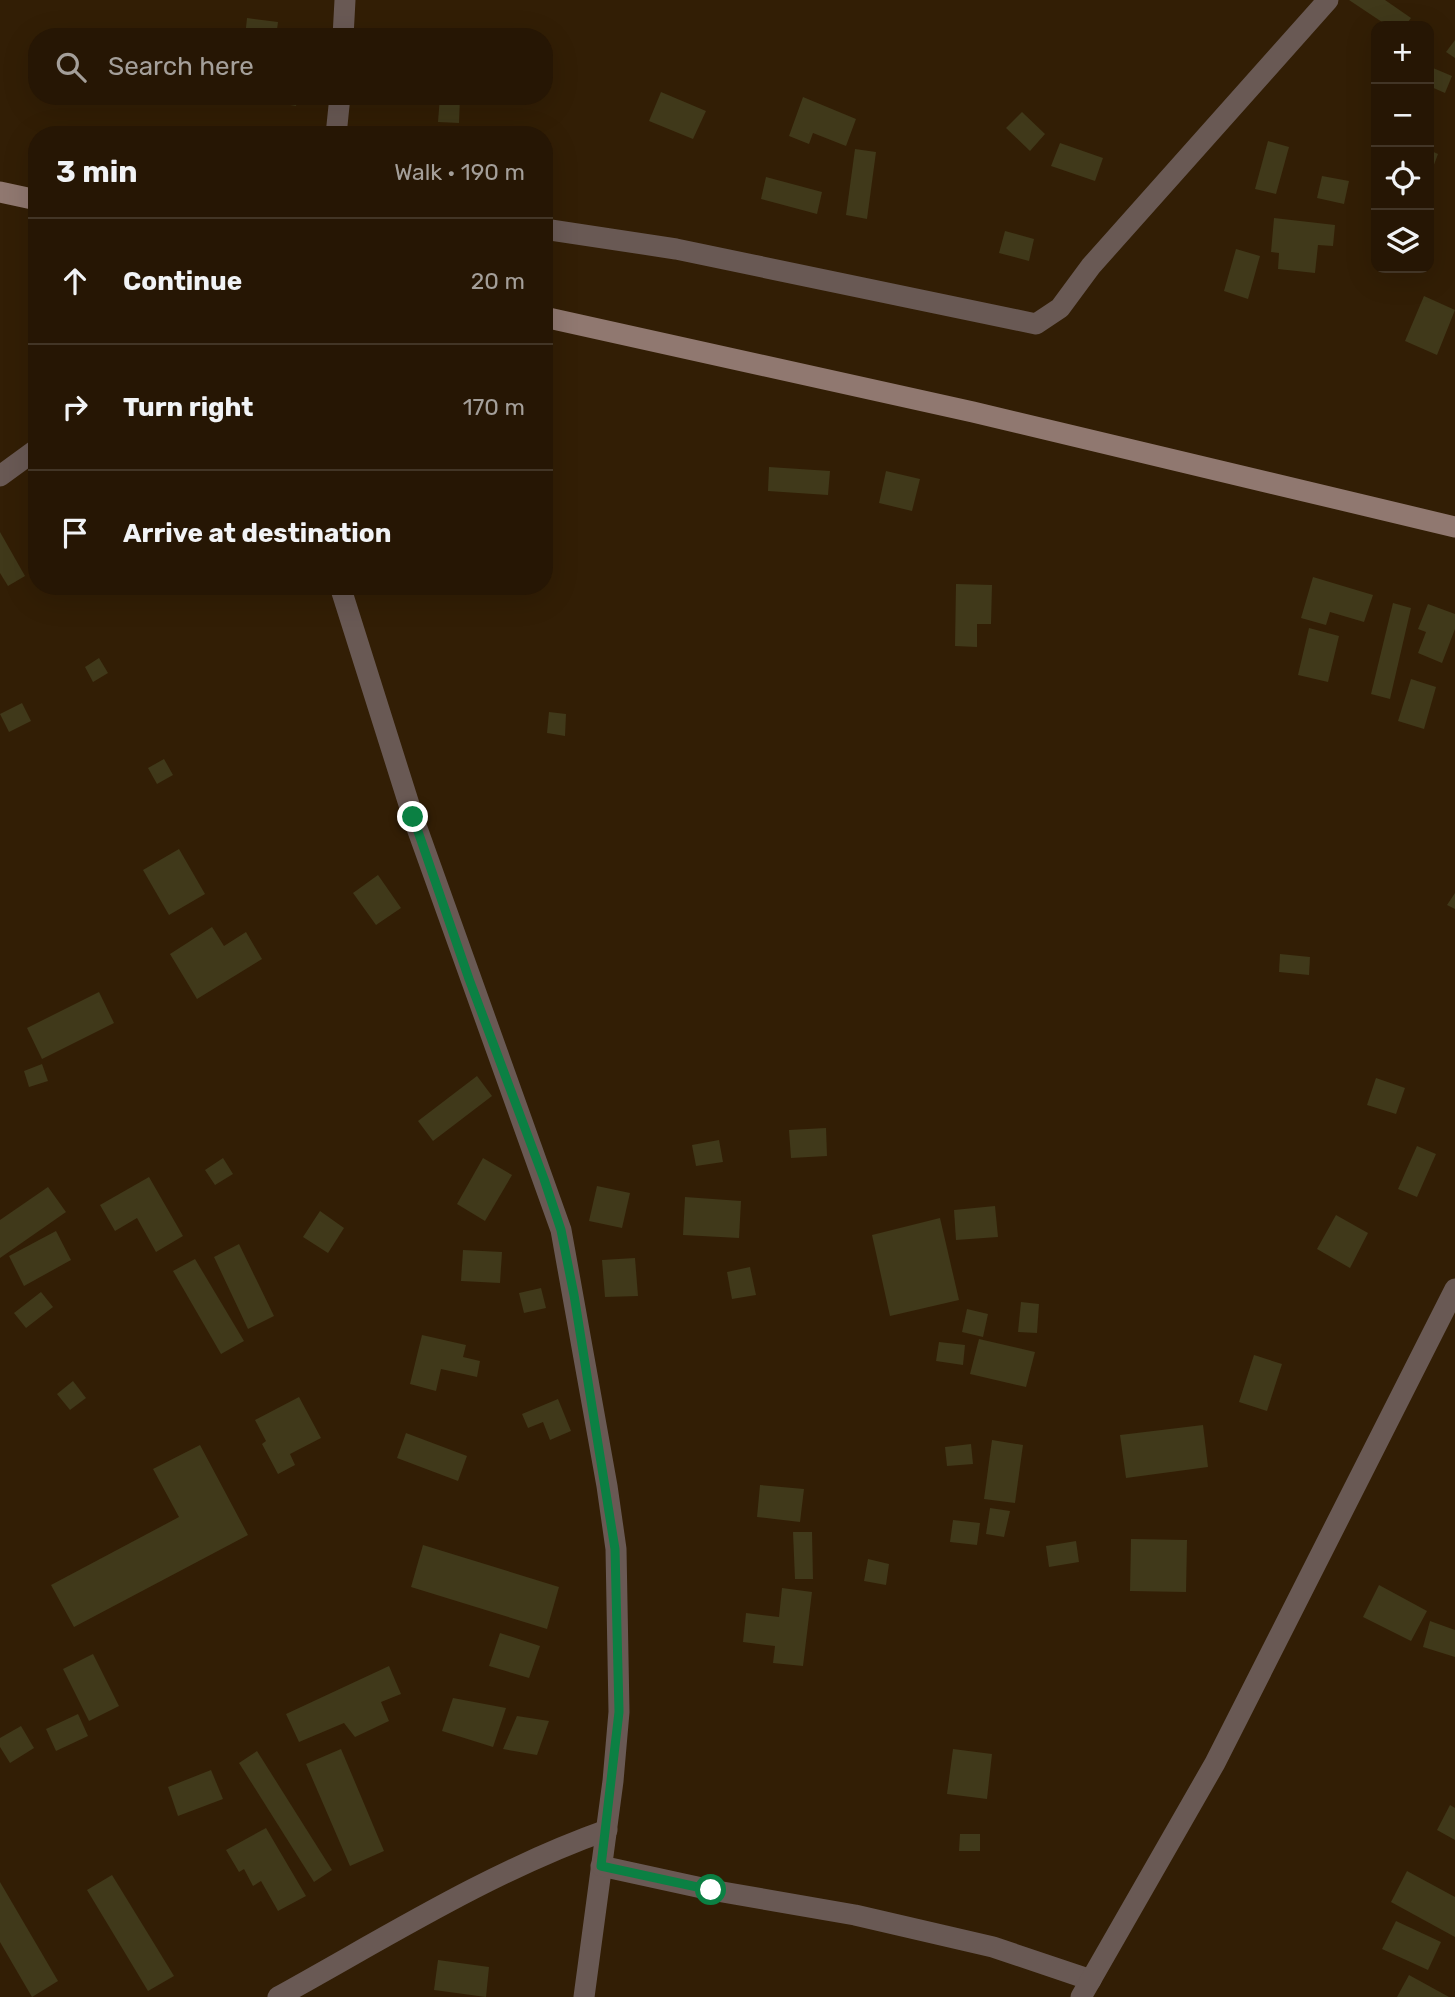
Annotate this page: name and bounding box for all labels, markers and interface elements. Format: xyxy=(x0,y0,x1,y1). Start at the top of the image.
map controls xyxy=(1371,21,1434,273)
button: + xyxy=(1371,21,1434,84)
search box xyxy=(28,28,553,105)
icon: search xyxy=(52,48,90,86)
text: Search here xyxy=(108,51,254,82)
button: − xyxy=(1371,84,1434,147)
button: locate xyxy=(1371,147,1434,210)
text: 3 min xyxy=(56,154,138,190)
text: Walk · 190 m xyxy=(394,158,525,186)
button: layers xyxy=(1371,210,1434,273)
icon: ahead xyxy=(56,262,94,300)
text: Continue xyxy=(123,266,242,297)
text: 20 m xyxy=(471,267,525,295)
icon: right xyxy=(56,388,94,426)
text: Turn right xyxy=(123,392,253,423)
text: 170 m xyxy=(463,393,525,421)
icon: arrive xyxy=(56,514,94,552)
text: Arrive at destination xyxy=(123,518,391,549)
route end xyxy=(397,801,428,832)
route start xyxy=(695,1874,726,1905)

